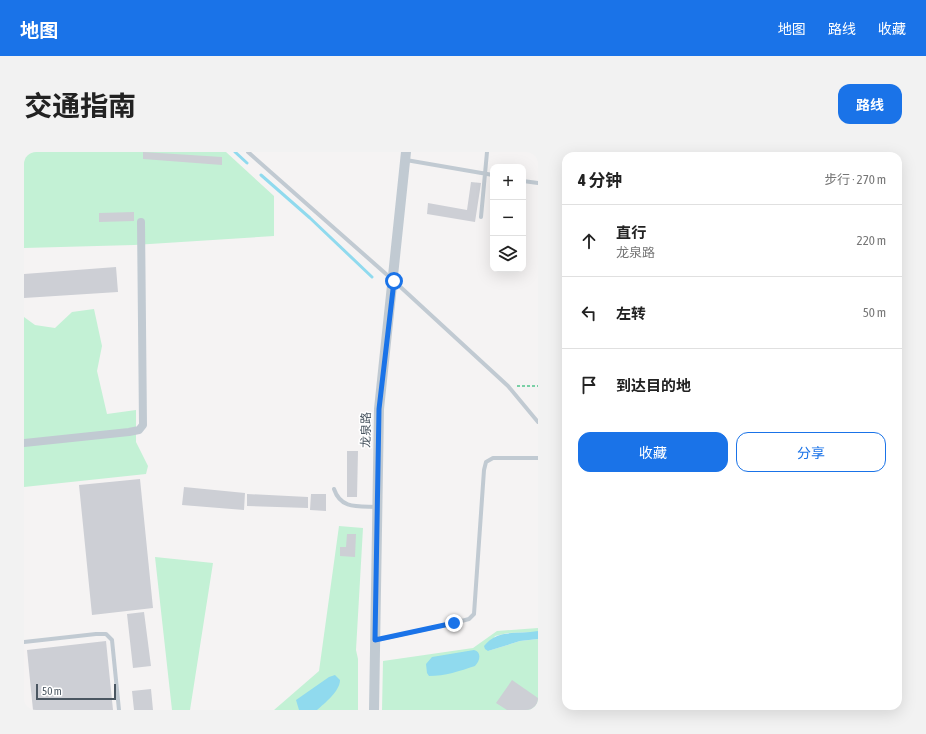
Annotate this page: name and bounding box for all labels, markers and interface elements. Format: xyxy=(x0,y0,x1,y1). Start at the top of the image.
text: 地图 xyxy=(20,19,58,41)
text: 地图 xyxy=(778,21,806,37)
text: 路线 xyxy=(828,21,856,37)
text: 收藏 xyxy=(878,21,906,37)
button: 路线 xyxy=(838,84,902,124)
text: 交通指南 xyxy=(24,90,136,122)
map controls xyxy=(490,164,526,272)
button: + xyxy=(490,164,526,200)
text: 4 分钟 xyxy=(578,170,622,190)
text: 步行 · 270 m xyxy=(824,172,886,187)
button: − xyxy=(490,200,526,236)
text: 直行 xyxy=(616,224,646,241)
icon: ahead xyxy=(578,230,600,252)
text: 220 m xyxy=(857,233,886,248)
button: layers xyxy=(490,236,526,272)
text: 龙泉路 xyxy=(616,245,655,260)
route start xyxy=(385,272,403,290)
icon: left xyxy=(578,302,600,324)
text: 左转 xyxy=(616,305,646,322)
text: 50 m xyxy=(863,305,886,320)
icon: arrive xyxy=(578,374,600,396)
text: 到达目的地 xyxy=(616,377,691,394)
street label: 龙泉路 xyxy=(359,412,373,448)
button: 收藏 xyxy=(578,432,728,472)
button: 分享 xyxy=(736,432,886,472)
route end xyxy=(445,614,463,632)
scale bar xyxy=(36,682,116,701)
text: 50 m xyxy=(42,685,62,697)

